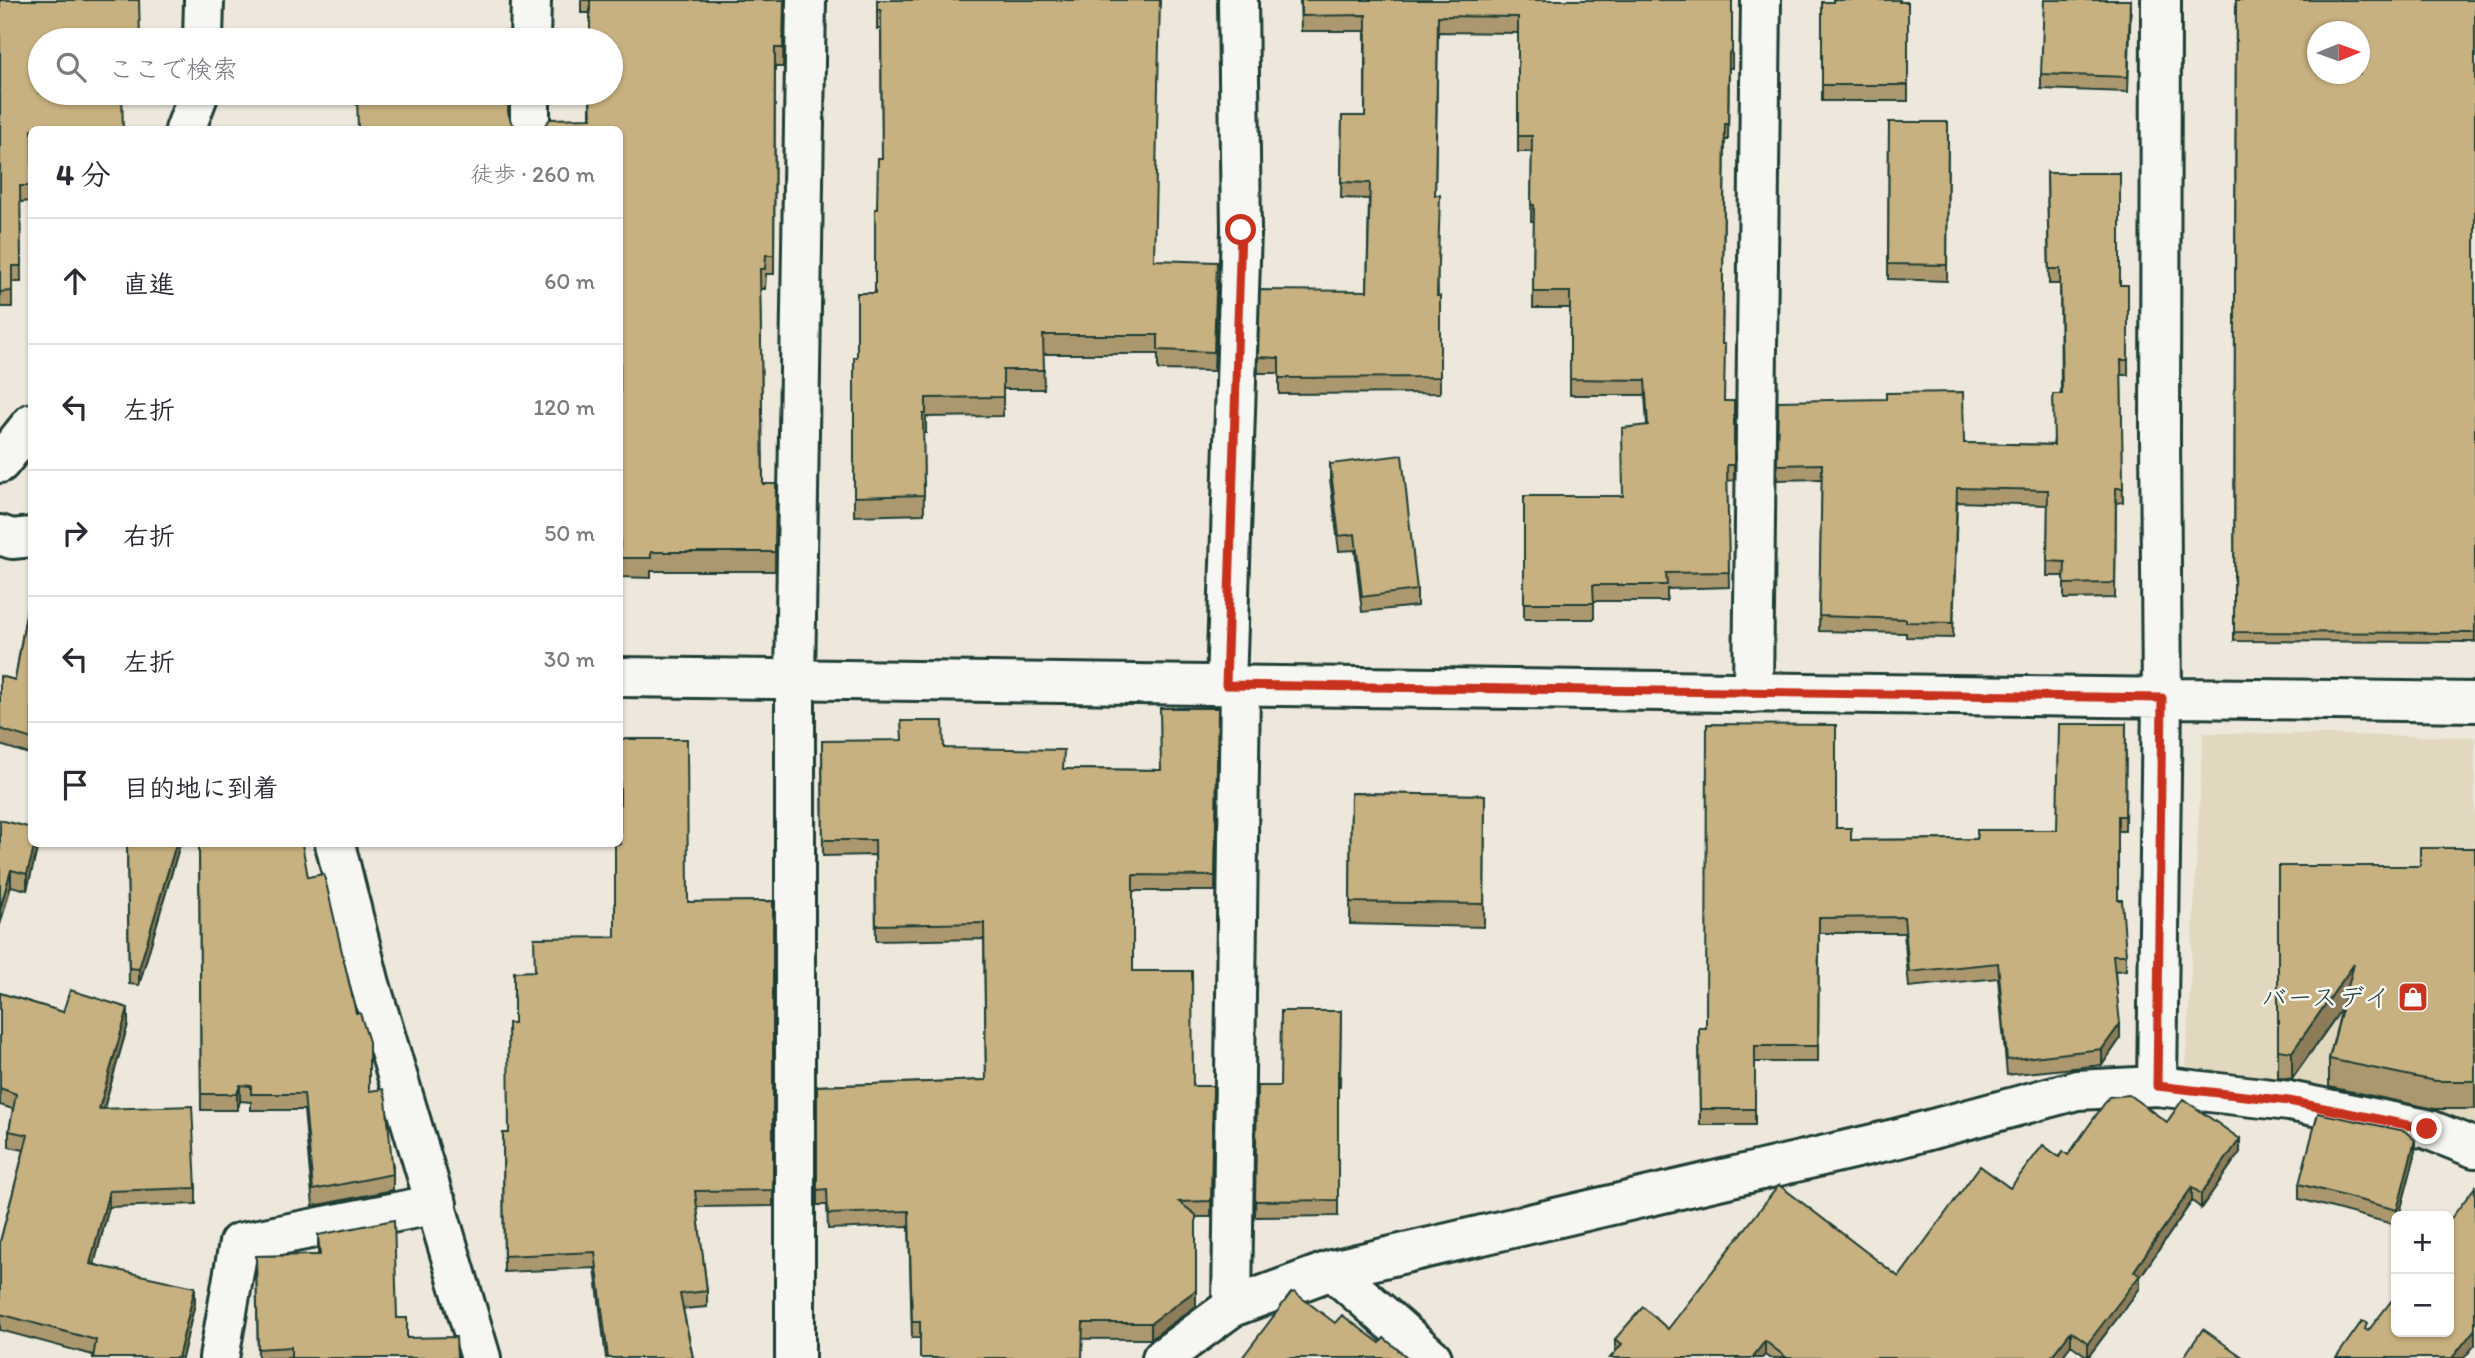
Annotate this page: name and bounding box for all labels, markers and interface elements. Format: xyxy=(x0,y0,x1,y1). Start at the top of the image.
north arrow xyxy=(2307,21,2370,84)
search box xyxy=(28,28,623,105)
icon: search xyxy=(52,48,90,86)
text: ここで検索 xyxy=(108,53,238,85)
text: 4 分 xyxy=(56,156,111,193)
text: 徒歩 · 260 m xyxy=(470,160,595,188)
route start xyxy=(1225,214,1256,245)
icon: ahead xyxy=(56,262,94,300)
text: 60 m xyxy=(544,267,595,295)
text: 直進 xyxy=(123,268,175,300)
icon: left xyxy=(56,388,94,426)
text: 120 m xyxy=(534,393,595,421)
text: 左折 xyxy=(123,394,175,426)
icon: right xyxy=(56,514,94,552)
text: 50 m xyxy=(544,519,595,547)
text: 右折 xyxy=(123,520,175,552)
icon: left xyxy=(56,640,94,678)
text: 30 m xyxy=(544,645,595,673)
text: 左折 xyxy=(123,646,175,678)
icon: arrive xyxy=(56,766,94,804)
text: 目的地に到着 xyxy=(123,772,279,804)
shop icon: バースデイ xyxy=(2396,980,2430,1014)
place label: バースデイ xyxy=(2261,981,2390,1013)
route end xyxy=(2411,1113,2442,1144)
map controls xyxy=(2391,1211,2454,1337)
button: + xyxy=(2391,1211,2454,1274)
button: − xyxy=(2391,1274,2454,1337)

